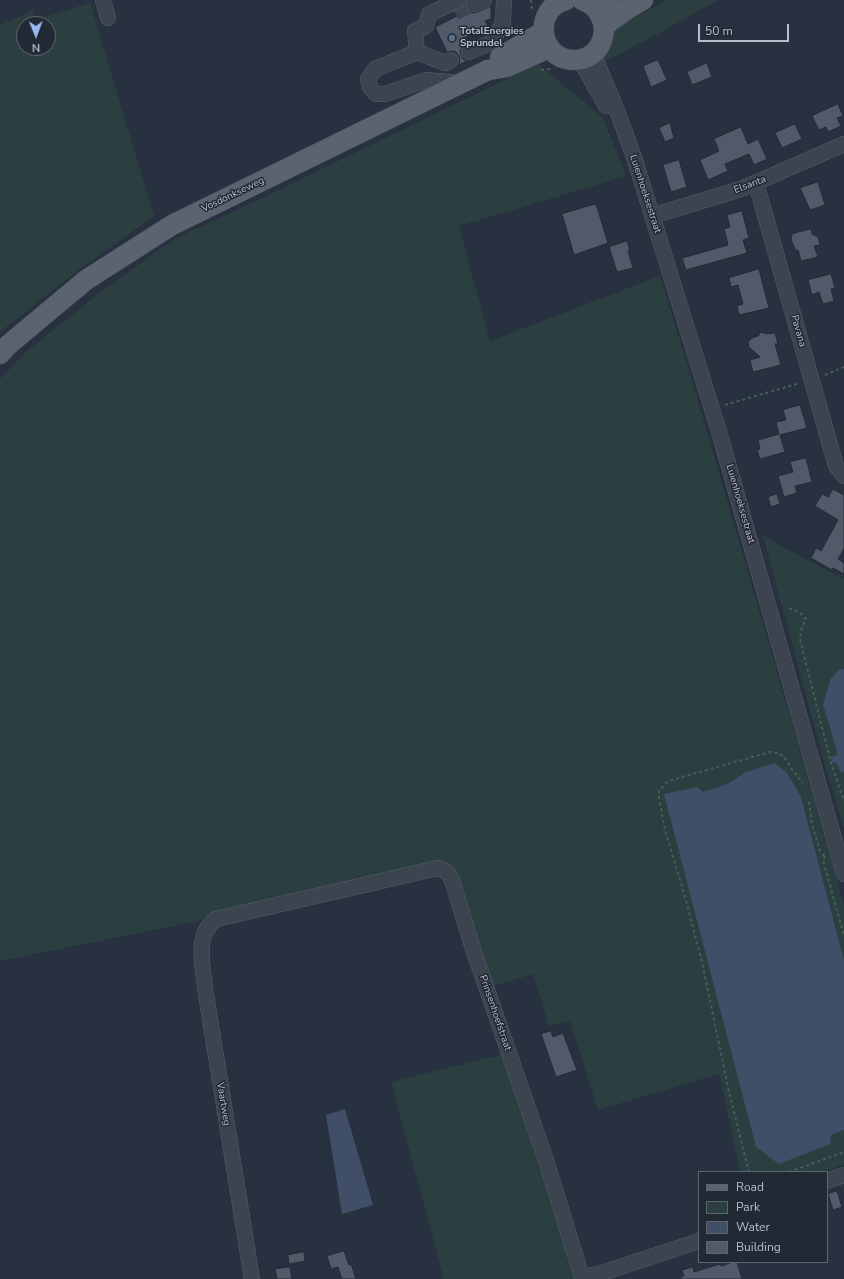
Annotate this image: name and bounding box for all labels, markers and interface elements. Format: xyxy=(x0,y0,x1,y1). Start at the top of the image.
north arrow xyxy=(16,16,56,56)
scale bar xyxy=(700,16,791,42)
text: 50 m xyxy=(705,23,733,39)
place label: TotalEnergies Sprundel xyxy=(460,26,524,50)
marker: TotalEnergies Sprundel xyxy=(447,33,457,43)
text: N xyxy=(32,40,40,55)
street label: Luienhoeksestraat xyxy=(627,153,663,235)
street label: Elsanta xyxy=(732,173,768,197)
street label: Vosdonkseweg xyxy=(200,175,266,215)
street label: Pavana xyxy=(788,314,808,348)
street label: Luienhoeksestraat xyxy=(723,463,757,545)
street label: Prinsenhoefstraat xyxy=(476,974,514,1052)
street label: Vaartweg xyxy=(214,1081,232,1127)
legend xyxy=(698,1171,828,1263)
text: Road xyxy=(736,1179,764,1195)
text: Park xyxy=(736,1199,760,1215)
text: Water xyxy=(736,1219,770,1235)
text: Building xyxy=(736,1239,781,1255)

